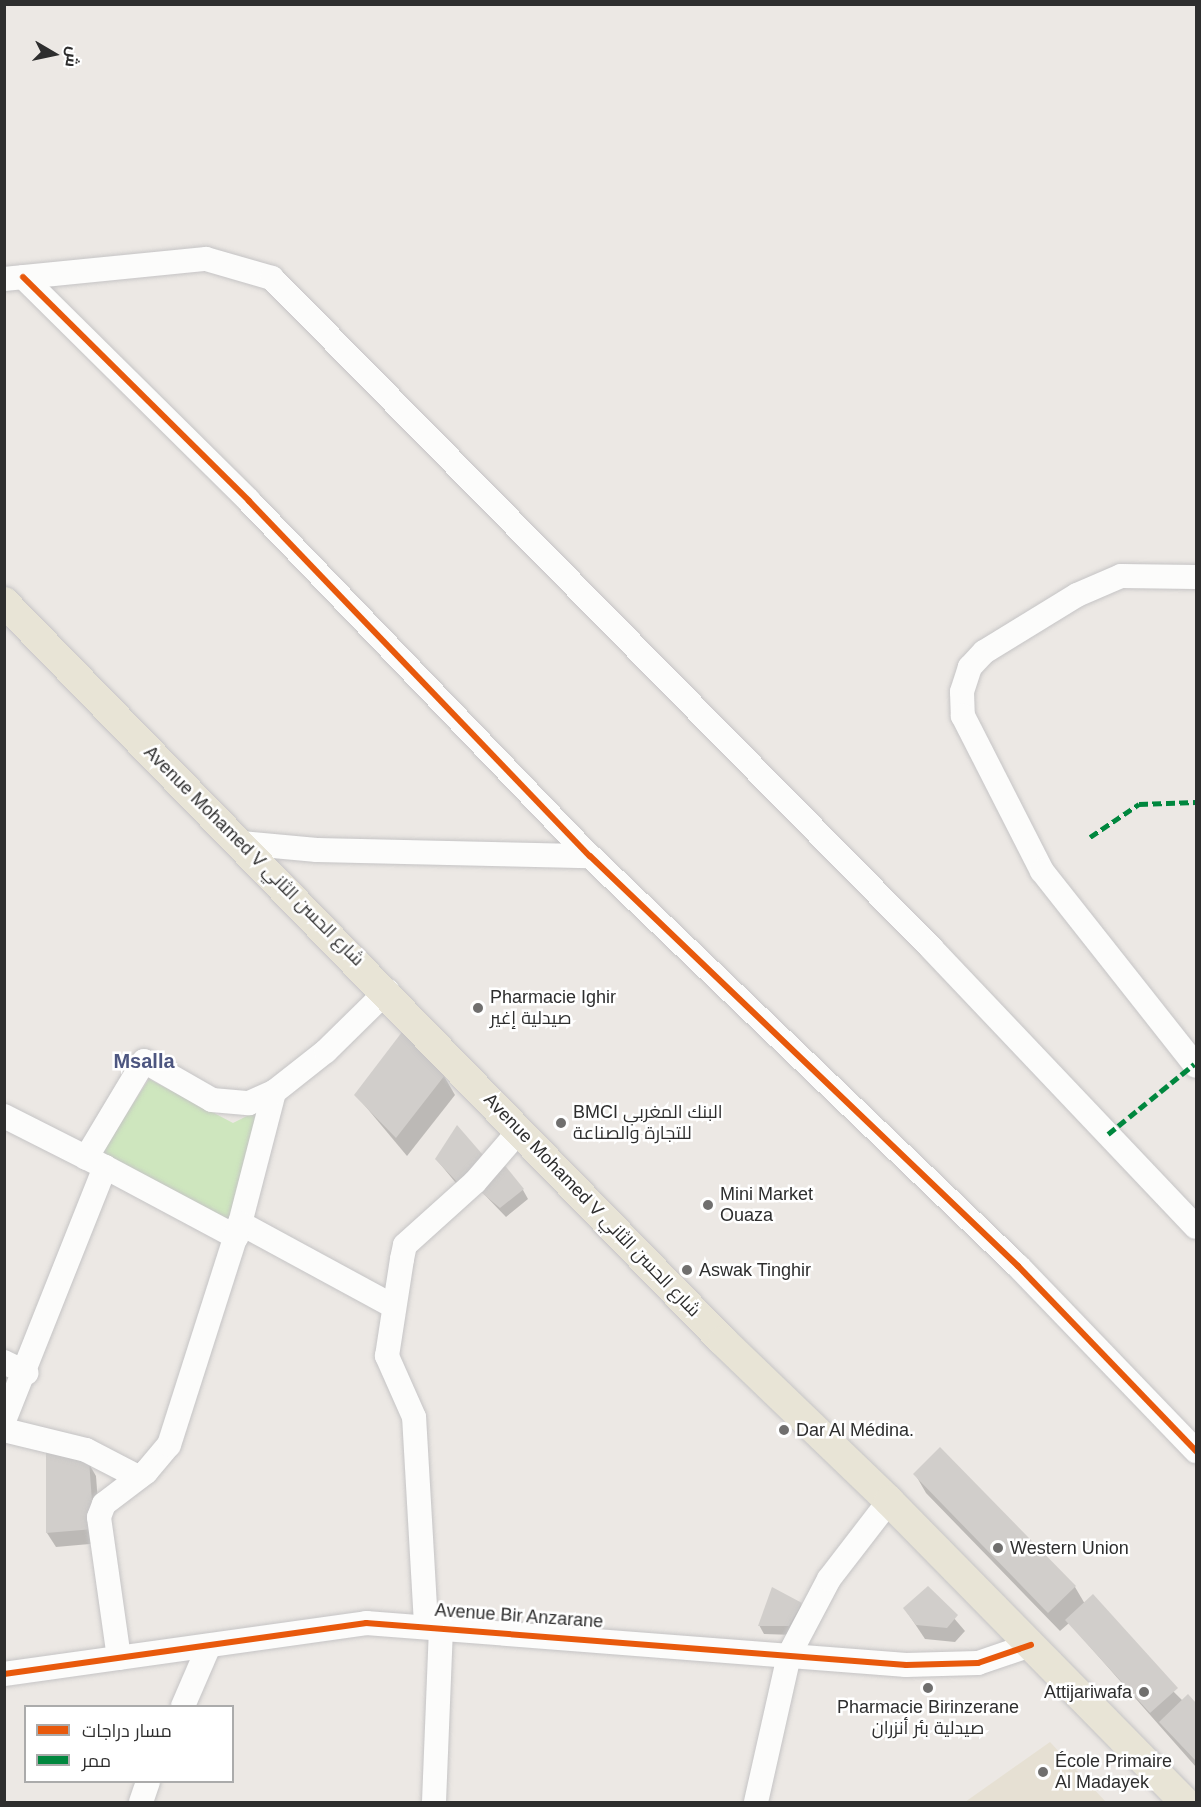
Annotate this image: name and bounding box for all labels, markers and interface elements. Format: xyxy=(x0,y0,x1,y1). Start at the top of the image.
north arrow xyxy=(24,24,84,84)
text: ش xyxy=(62,45,82,68)
street label: Avenue Mohamed V شارع الحسن الثاني xyxy=(140,742,368,970)
place label: Pharmacie Ighir صيدلية إغير xyxy=(490,987,616,1030)
marker: Pharmacie Ighir صيدلية إغير xyxy=(471,1001,485,1015)
district label: Msalla xyxy=(113,1049,175,1073)
street label: Avenue Mohamed V شارع الحسن الثاني xyxy=(479,1089,705,1321)
place label: BMCI البنك المغربي للتجارة والصناعة xyxy=(573,1102,723,1144)
marker: BMCI البنك المغربي للتجارة والصناعة xyxy=(554,1116,568,1130)
place label: Mini Market Ouaza xyxy=(720,1184,813,1226)
marker: Mini Market Ouaza xyxy=(701,1198,715,1212)
place label: Aswak Tinghir xyxy=(699,1259,811,1281)
marker: Aswak Tinghir xyxy=(680,1263,694,1277)
place label: Dar Al Médina. xyxy=(796,1419,915,1441)
marker: Dar Al Médina. xyxy=(777,1423,791,1437)
place label: Western Union xyxy=(1010,1537,1129,1559)
marker: Western Union xyxy=(991,1541,1005,1555)
street label: Avenue Bir Anzarane xyxy=(434,1599,604,1633)
marker: Pharmacie Birinzerane صيدلية بئر أنزران xyxy=(921,1681,935,1695)
place label: Attijariwafa xyxy=(1044,1681,1132,1703)
marker: Attijariwafa xyxy=(1137,1685,1151,1699)
place label: Pharmacie Birinzerane صيدلية بئر أنزران xyxy=(837,1697,1019,1740)
legend xyxy=(24,1705,234,1783)
text: مسار دراجات xyxy=(82,1721,172,1741)
text: ممر xyxy=(82,1751,111,1771)
place label: École Primaire Al Madayek xyxy=(1055,1751,1172,1794)
marker: École Primaire Al Madayek xyxy=(1036,1765,1050,1779)

